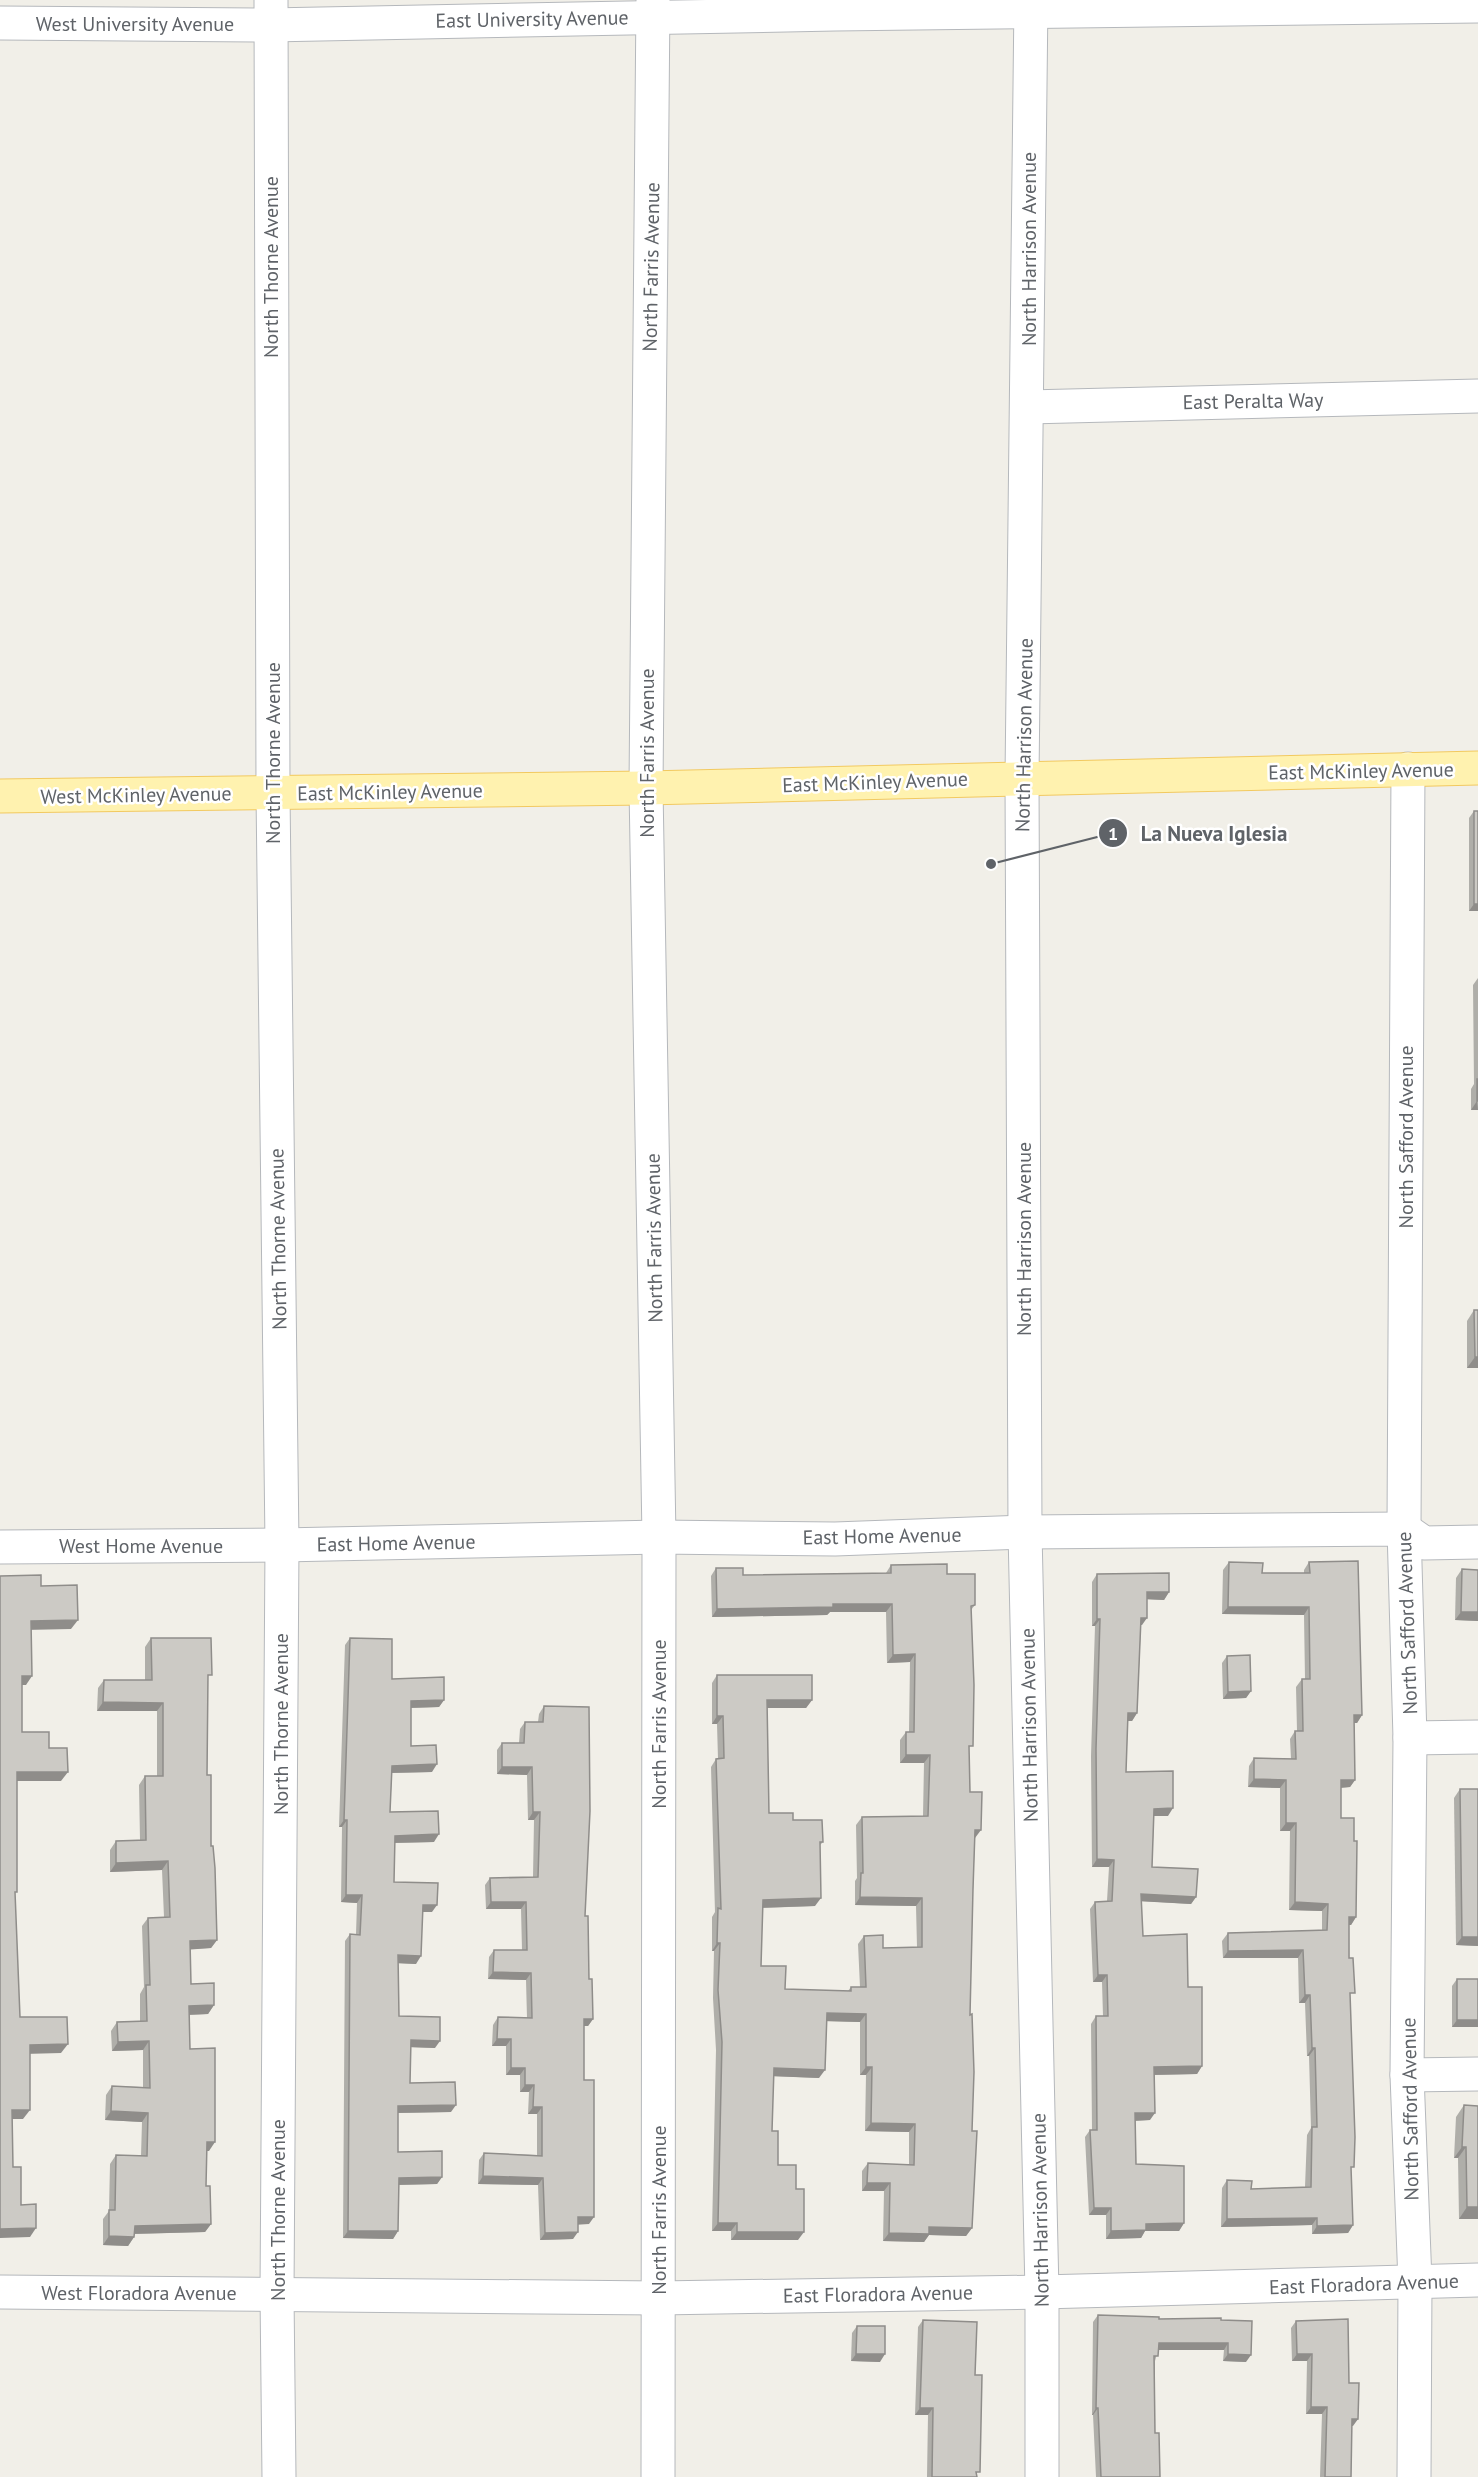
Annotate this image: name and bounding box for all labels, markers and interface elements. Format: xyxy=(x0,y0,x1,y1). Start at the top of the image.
street label: East University Avenue xyxy=(435,4,629,34)
street label: West University Avenue xyxy=(36,11,234,37)
street label: North Harrison Avenue xyxy=(1016,152,1042,346)
street label: North Thorne Avenue xyxy=(258,176,284,358)
street label: North Farris Avenue xyxy=(637,182,665,352)
street label: East Peralta Way xyxy=(1182,387,1324,415)
street label: North Harrison Avenue xyxy=(1009,638,1039,832)
street label: North Thorne Avenue xyxy=(260,662,286,844)
street label: North Farris Avenue xyxy=(634,668,660,838)
street label: East McKinley Avenue xyxy=(1268,756,1454,786)
street label: East McKinley Avenue xyxy=(782,766,968,798)
street label: East McKinley Avenue xyxy=(297,777,483,807)
street label: West McKinley Avenue xyxy=(40,780,232,810)
callout: La Nueva Iglesia xyxy=(1098,814,1299,853)
text: La Nueva Iglesia xyxy=(1141,820,1287,847)
text: 1 xyxy=(1108,822,1118,845)
street label: North Safford Avenue xyxy=(1393,1045,1419,1229)
street label: North Harrison Avenue xyxy=(1011,1142,1037,1336)
street label: North Thorne Avenue xyxy=(263,1148,293,1330)
street label: North Farris Avenue xyxy=(640,1153,668,1323)
street label: East Home Avenue xyxy=(802,1522,962,1550)
street label: East Home Avenue xyxy=(316,1529,476,1557)
street label: North Safford Avenue xyxy=(1391,1531,1423,1715)
street label: West Home Avenue xyxy=(59,1533,223,1559)
street label: North Harrison Avenue xyxy=(1014,1628,1044,1822)
street label: North Thorne Avenue xyxy=(268,1633,294,1815)
street label: North Farris Avenue xyxy=(646,1639,672,1809)
street label: North Safford Avenue xyxy=(1395,2017,1425,2201)
street label: North Harrison Avenue xyxy=(1025,2113,1055,2307)
street label: North Thorne Avenue xyxy=(265,2119,291,2301)
street label: North Farris Avenue xyxy=(646,2125,672,2295)
street label: East Floradora Avenue xyxy=(1269,2268,1459,2300)
street label: East Floradora Avenue xyxy=(783,2279,973,2309)
street label: West Floradora Avenue xyxy=(41,2280,237,2306)

